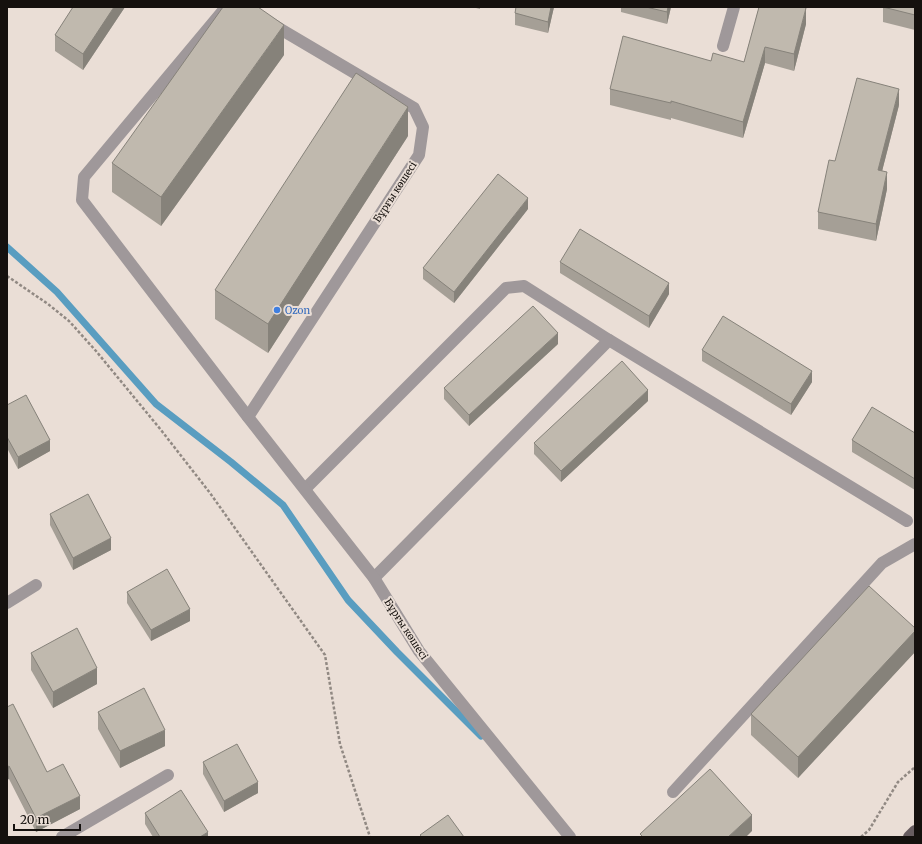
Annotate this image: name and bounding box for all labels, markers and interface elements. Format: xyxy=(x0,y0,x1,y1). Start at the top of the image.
street label: Бұрғы көшесі xyxy=(370,159,420,225)
place label: Ozon xyxy=(285,304,310,317)
marker: Ozon xyxy=(272,305,282,315)
street label: Бұрғы көшесі xyxy=(381,596,431,662)
scale bar xyxy=(14,806,80,832)
text: 20 m xyxy=(20,812,49,827)

